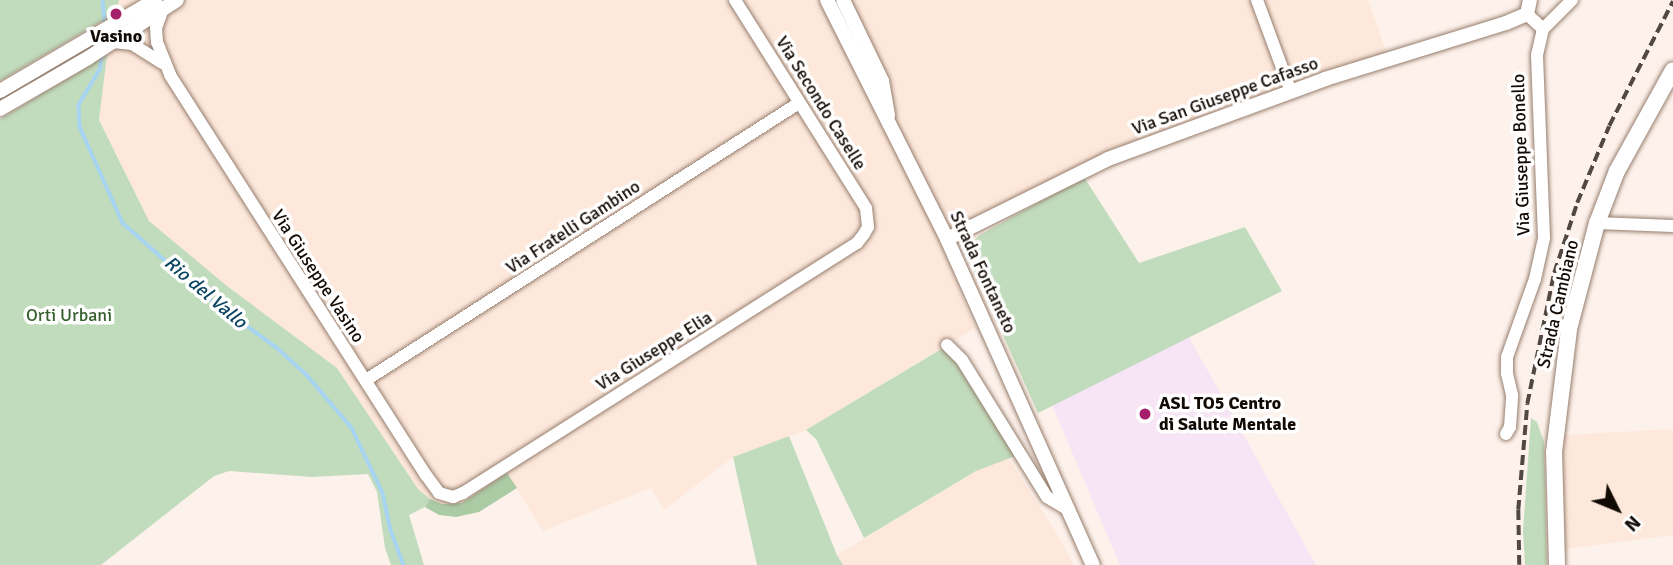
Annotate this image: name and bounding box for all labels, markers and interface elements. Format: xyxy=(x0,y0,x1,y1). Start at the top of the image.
marker: Vasino xyxy=(108,6,124,22)
place label: Vasino xyxy=(90,25,142,47)
street label: Via Secondo Caselle xyxy=(771,32,871,174)
street label: Via San Giuseppe Cafasso xyxy=(1129,52,1321,140)
street label: Via Giuseppe Bonello xyxy=(1507,74,1535,236)
street label: Via Fratelli Gambino xyxy=(502,176,644,278)
street label: Via Giuseppe Vasino xyxy=(267,205,369,347)
street label: Strada Fontaneto xyxy=(945,207,1021,337)
street label: Strada Cambiano xyxy=(1533,238,1583,370)
water label: Rio del Vallo xyxy=(159,252,251,334)
park label: Orti Urbani xyxy=(26,304,112,326)
street label: Via Giuseppe Elia xyxy=(592,307,716,395)
place label: ASL TO5 Centro di Salute Mentale xyxy=(1159,393,1296,436)
marker: ASL TO5 Centro di Salute Mentale xyxy=(1137,406,1153,422)
north arrow xyxy=(1582,474,1652,544)
text: N xyxy=(1619,510,1646,536)

